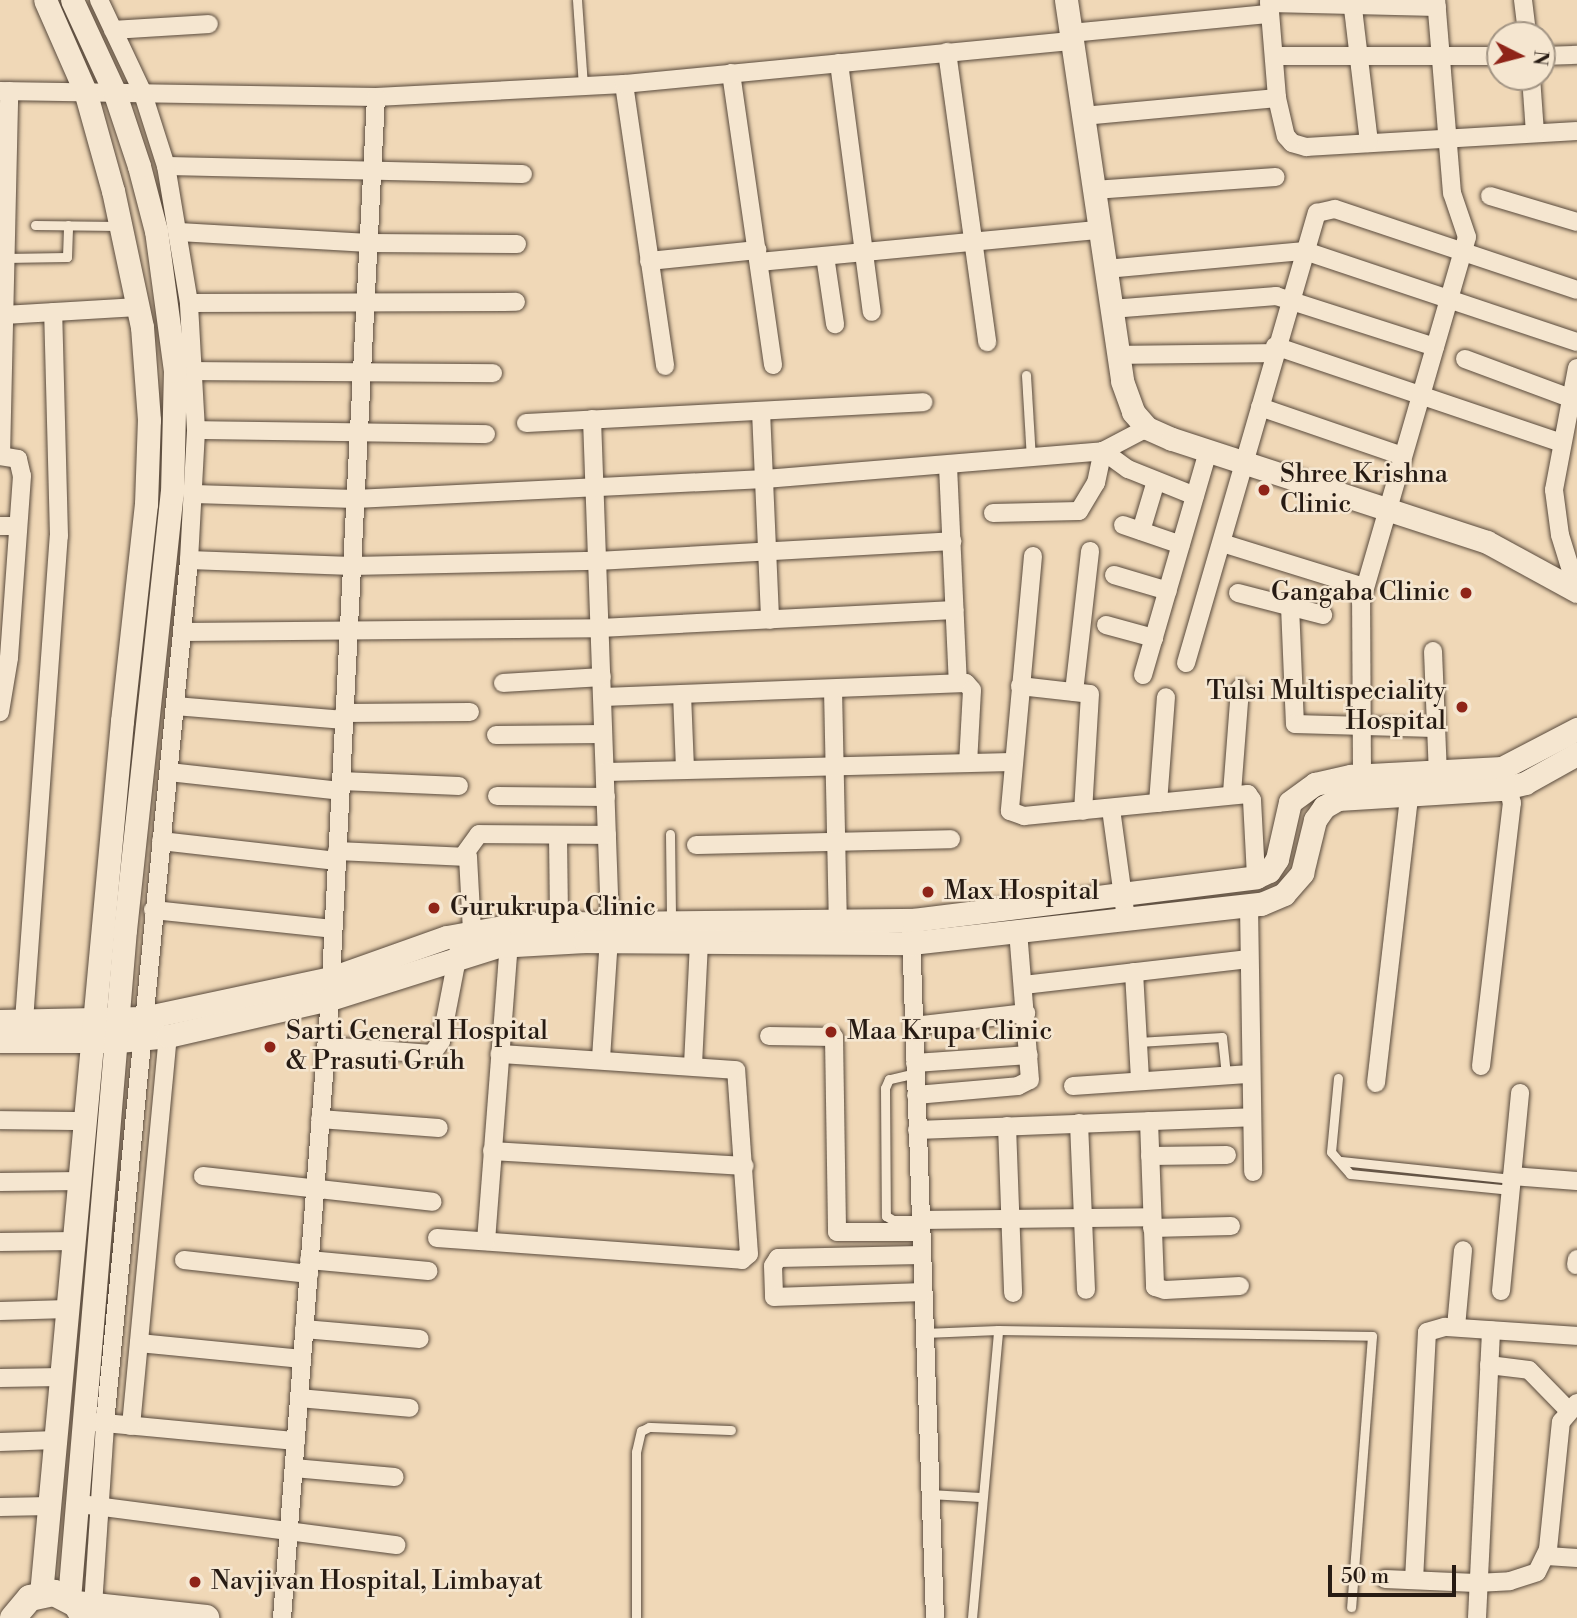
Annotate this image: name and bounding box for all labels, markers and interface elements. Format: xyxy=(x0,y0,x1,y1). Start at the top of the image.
north arrow xyxy=(1486,21,1556,91)
text: N xyxy=(1527,49,1553,67)
place label: Shree Krishna Clinic xyxy=(1280,459,1448,520)
marker: Shree Krishna Clinic xyxy=(1254,480,1274,500)
place label: Gangaba Clinic xyxy=(1271,577,1450,609)
marker: Gangaba Clinic xyxy=(1456,583,1476,603)
place label: Tulsi Multispeciality Hospital xyxy=(1207,676,1446,738)
marker: Tulsi Multispeciality Hospital xyxy=(1452,697,1472,717)
place label: Max Hospital xyxy=(944,876,1099,908)
marker: Max Hospital xyxy=(918,882,938,902)
place label: Gurukrupa Clinic xyxy=(450,892,656,924)
marker: Gurukrupa Clinic xyxy=(424,898,444,918)
place label: Sarti General Hospital & Prasuti Gruh xyxy=(286,1016,548,1078)
place label: Maa Krupa Clinic xyxy=(847,1016,1052,1048)
marker: Maa Krupa Clinic xyxy=(821,1022,841,1042)
marker: Sarti General Hospital & Prasuti Gruh xyxy=(260,1037,280,1057)
scale bar xyxy=(1332,1552,1460,1596)
text: 50 m xyxy=(1341,1564,1389,1590)
place label: Navjivan Hospital, Limbayat xyxy=(211,1566,543,1598)
marker: Navjivan Hospital, Limbayat xyxy=(185,1572,205,1592)

